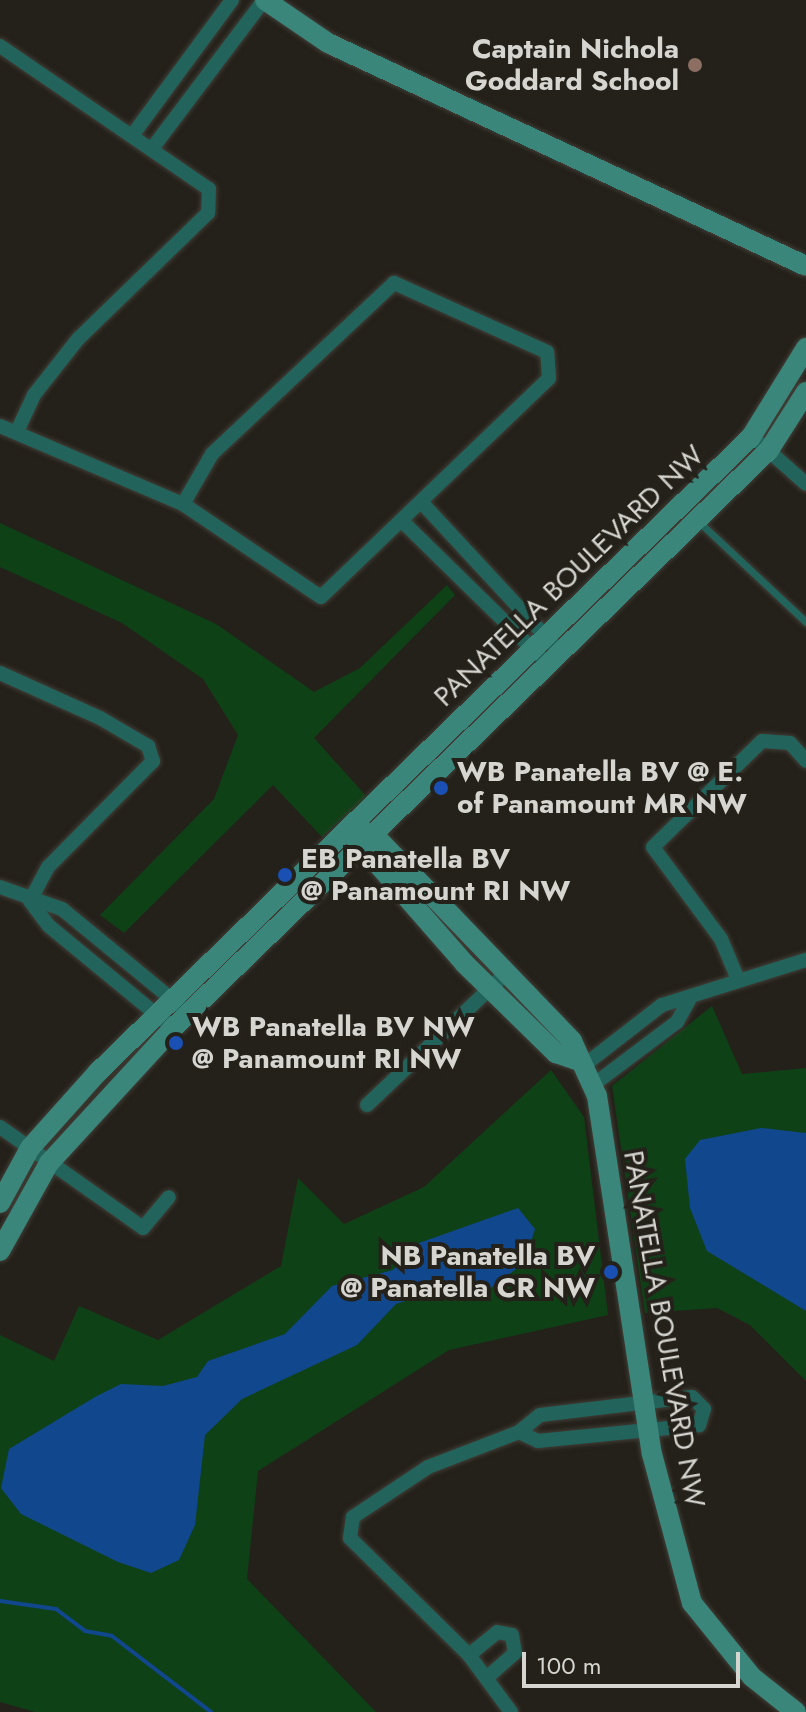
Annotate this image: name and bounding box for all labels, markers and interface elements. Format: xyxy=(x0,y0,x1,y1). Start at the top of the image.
place label: Captain Nichola Goddard School xyxy=(465,32,679,98)
marker: Captain Nichola Goddard School xyxy=(686,56,704,74)
street label: PANATELLA BOULEVARD NW xyxy=(427,438,711,714)
place label: WB Panatella BV @ E. of Panamount MR NW xyxy=(457,755,747,821)
marker: WB Panatella BV @ E. of Panamount MR NW xyxy=(432,779,450,797)
place label: EB Panatella BV @ Panamount RI NW xyxy=(301,842,570,908)
marker: EB Panatella BV @ Panamount RI NW xyxy=(276,866,294,884)
place label: WB Panatella BV NW @ Panamount RI NW xyxy=(192,1010,474,1076)
marker: WB Panatella BV NW @ Panamount RI NW xyxy=(167,1034,185,1052)
street label: PANATELLA BOULEVARD NW xyxy=(616,1148,712,1510)
place label: NB Panatella BV @ Panatella CR NW xyxy=(340,1239,595,1305)
marker: NB Panatella BV @ Panatella CR NW xyxy=(602,1263,620,1281)
scale bar xyxy=(526,1636,744,1686)
text: 100 m xyxy=(536,1648,602,1683)

